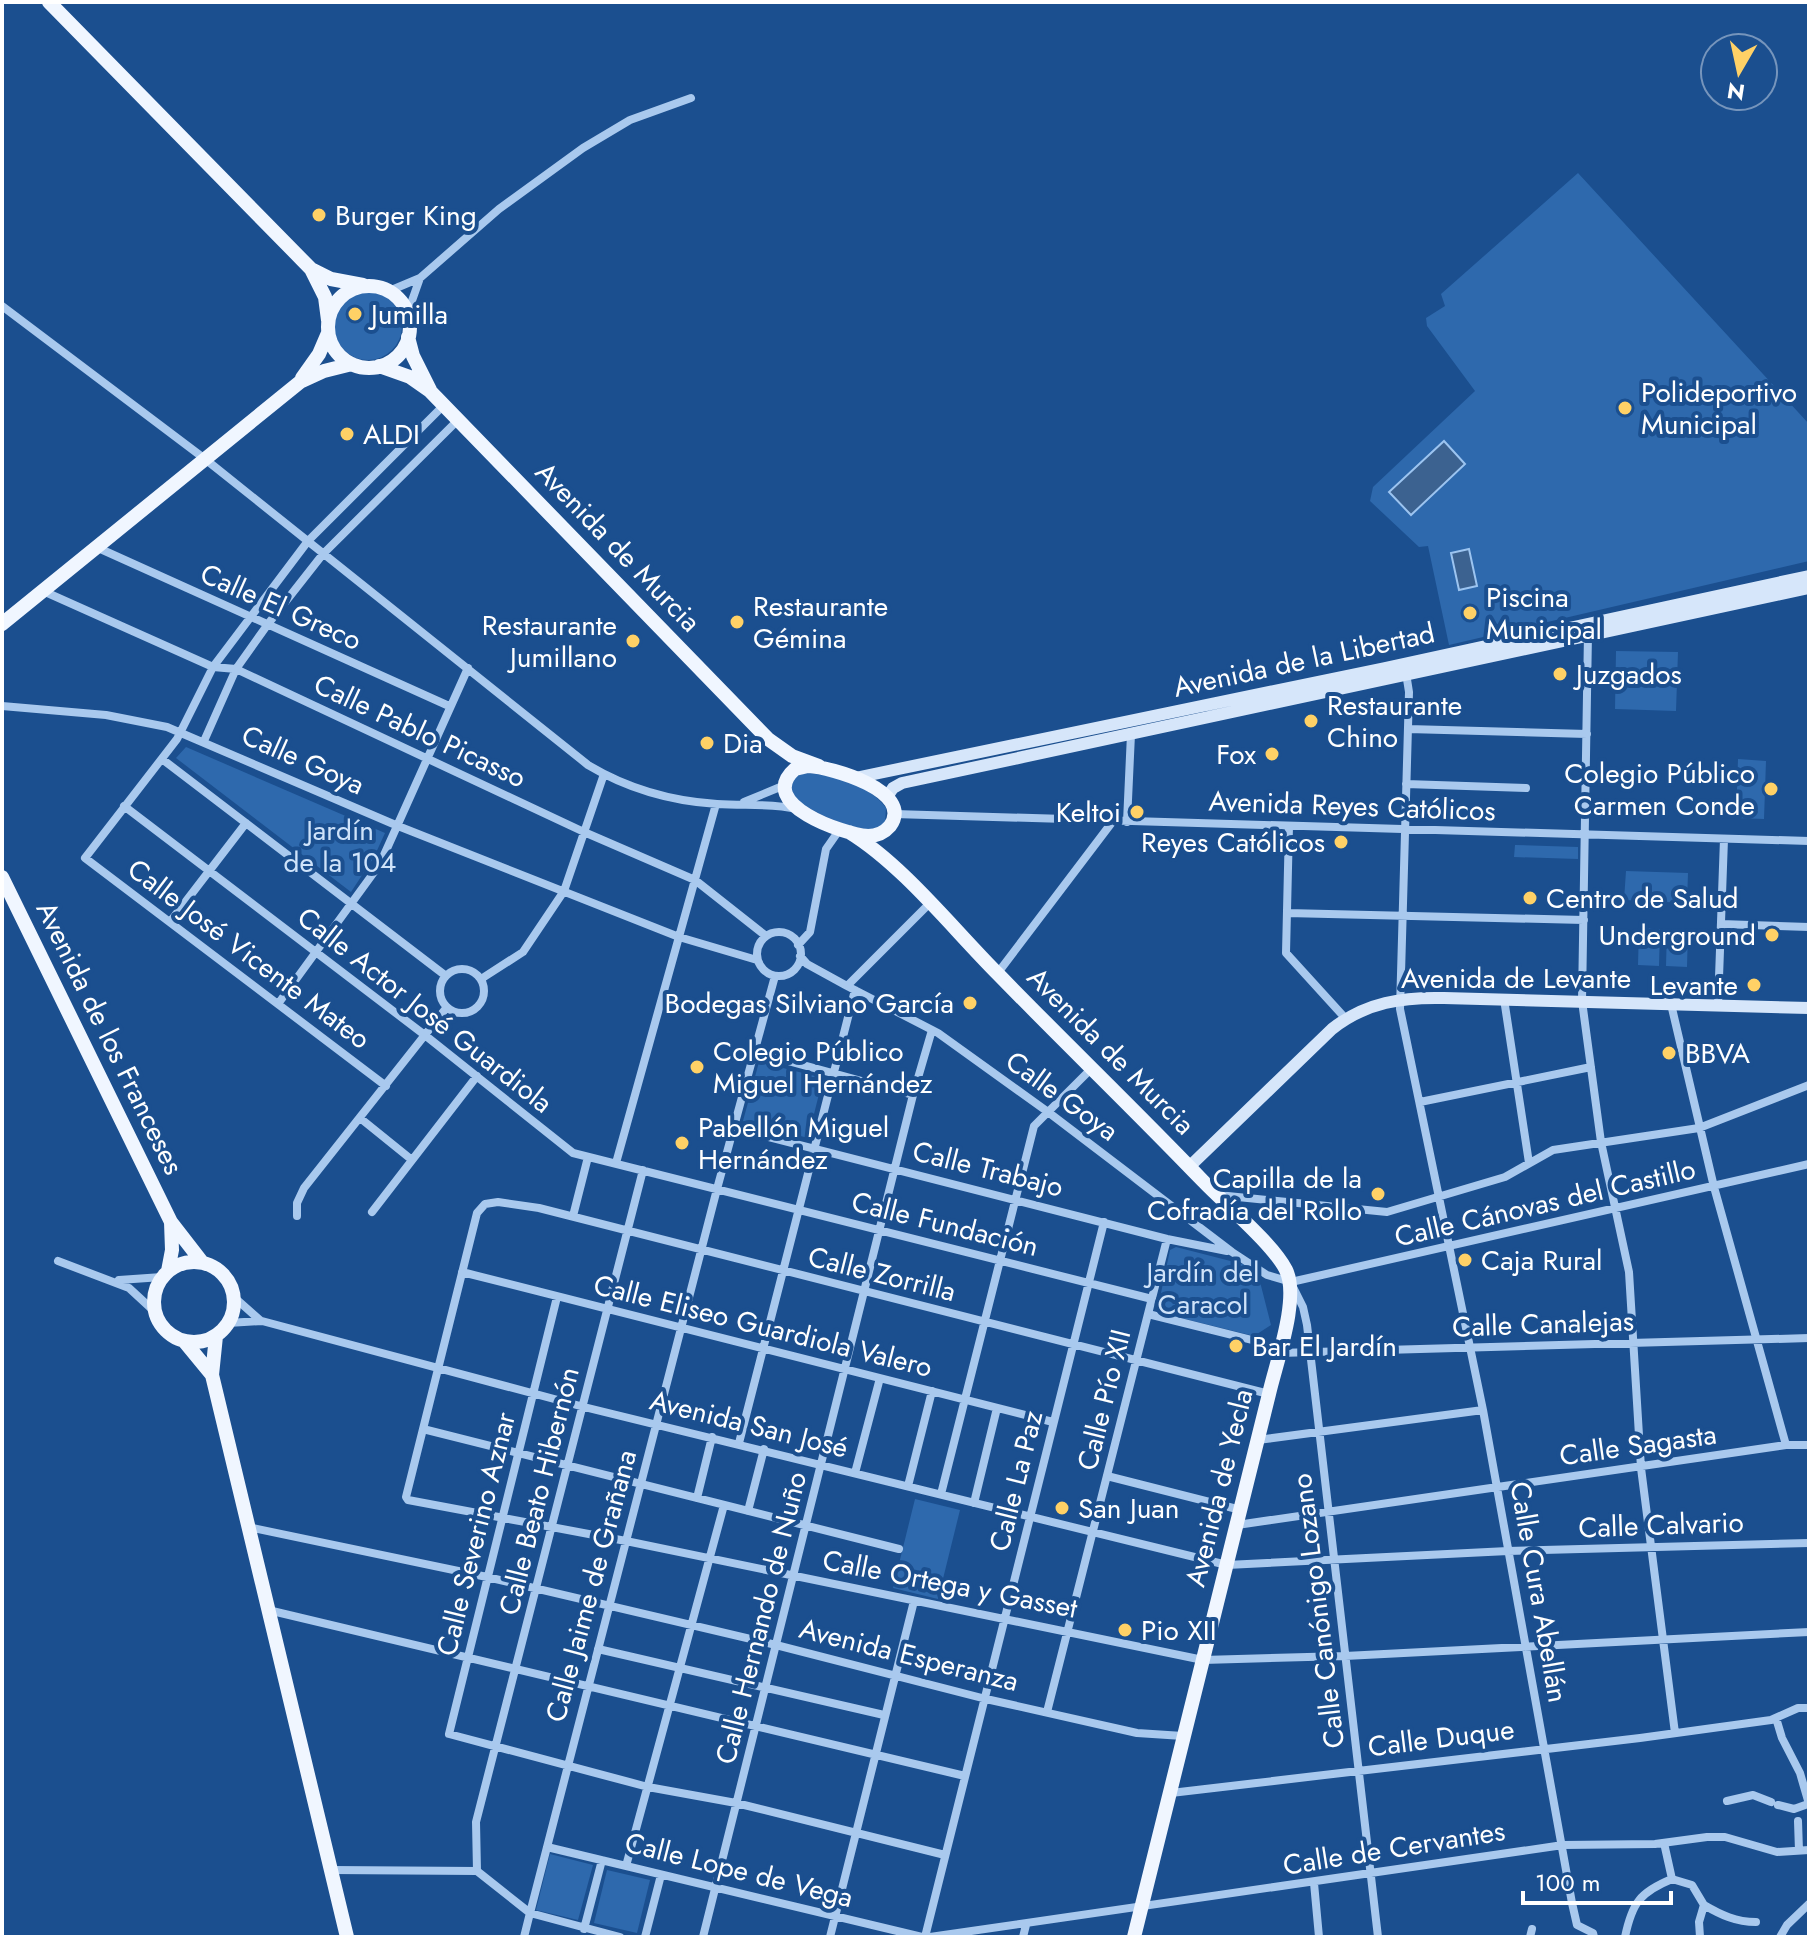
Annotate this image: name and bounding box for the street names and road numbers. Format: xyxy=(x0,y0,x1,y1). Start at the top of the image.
street label: Avenida de Murcia xyxy=(526,453,710,641)
street label: Calle El Greco xyxy=(194,553,368,661)
street label: Avenida de la Libertad xyxy=(1169,612,1439,708)
street label: Calle Pablo Picasso xyxy=(307,664,533,798)
street label: Calle Goya xyxy=(235,715,371,805)
street label: Avenida Reyes Católicos xyxy=(1208,781,1496,831)
street label: Calle José Vicente Mateo xyxy=(119,849,379,1059)
street label: Avenida de los Franceses xyxy=(26,894,194,1182)
street label: Calle Actor José Guardiola xyxy=(289,897,561,1123)
street label: Avenida de Murcia xyxy=(1018,958,1204,1144)
street label: Avenida de Levante xyxy=(1401,958,1631,999)
street label: Calle Goya xyxy=(997,1041,1127,1151)
street label: Calle Trabajo xyxy=(908,1130,1068,1208)
street label: Calle Cánovas del Castillo xyxy=(1391,1148,1699,1258)
street label: Calle Fundación xyxy=(847,1181,1043,1267)
street label: Calle Zorrilla xyxy=(804,1236,960,1312)
street label: Calle Eliseo Guardiola Valero xyxy=(589,1264,937,1388)
street label: Calle Canalejas xyxy=(1451,1300,1635,1348)
street label: Calle Pío XII xyxy=(1067,1325,1141,1475)
street label: Calle Beato Hibernón xyxy=(488,1363,590,1619)
street label: Avenida San José xyxy=(646,1380,852,1468)
street label: Avenida de Yecla xyxy=(1175,1385,1263,1591)
street label: Calle La Paz xyxy=(979,1406,1053,1556)
street label: Calle Severino Aznar xyxy=(426,1407,526,1660)
street label: Calle Sagasta xyxy=(1557,1414,1719,1476)
street label: Calle Jaime de Grañana xyxy=(535,1445,647,1727)
street label: Calle Hernando de Nuño xyxy=(705,1467,817,1769)
street label: Calle Canónigo Lozano xyxy=(1281,1471,1355,1751)
street label: Calle Cura Abellán xyxy=(1499,1478,1579,1706)
street label: Calle Calvario xyxy=(1578,1502,1744,1548)
street label: Calle Ortega y Gasset xyxy=(819,1539,1081,1629)
street label: Avenida Esperanza xyxy=(795,1608,1023,1702)
street label: Calle Duque xyxy=(1365,1709,1517,1767)
street label: Calle de Cervantes xyxy=(1280,1810,1508,1886)
street label: Calle Lope de Vega xyxy=(621,1822,857,1918)

